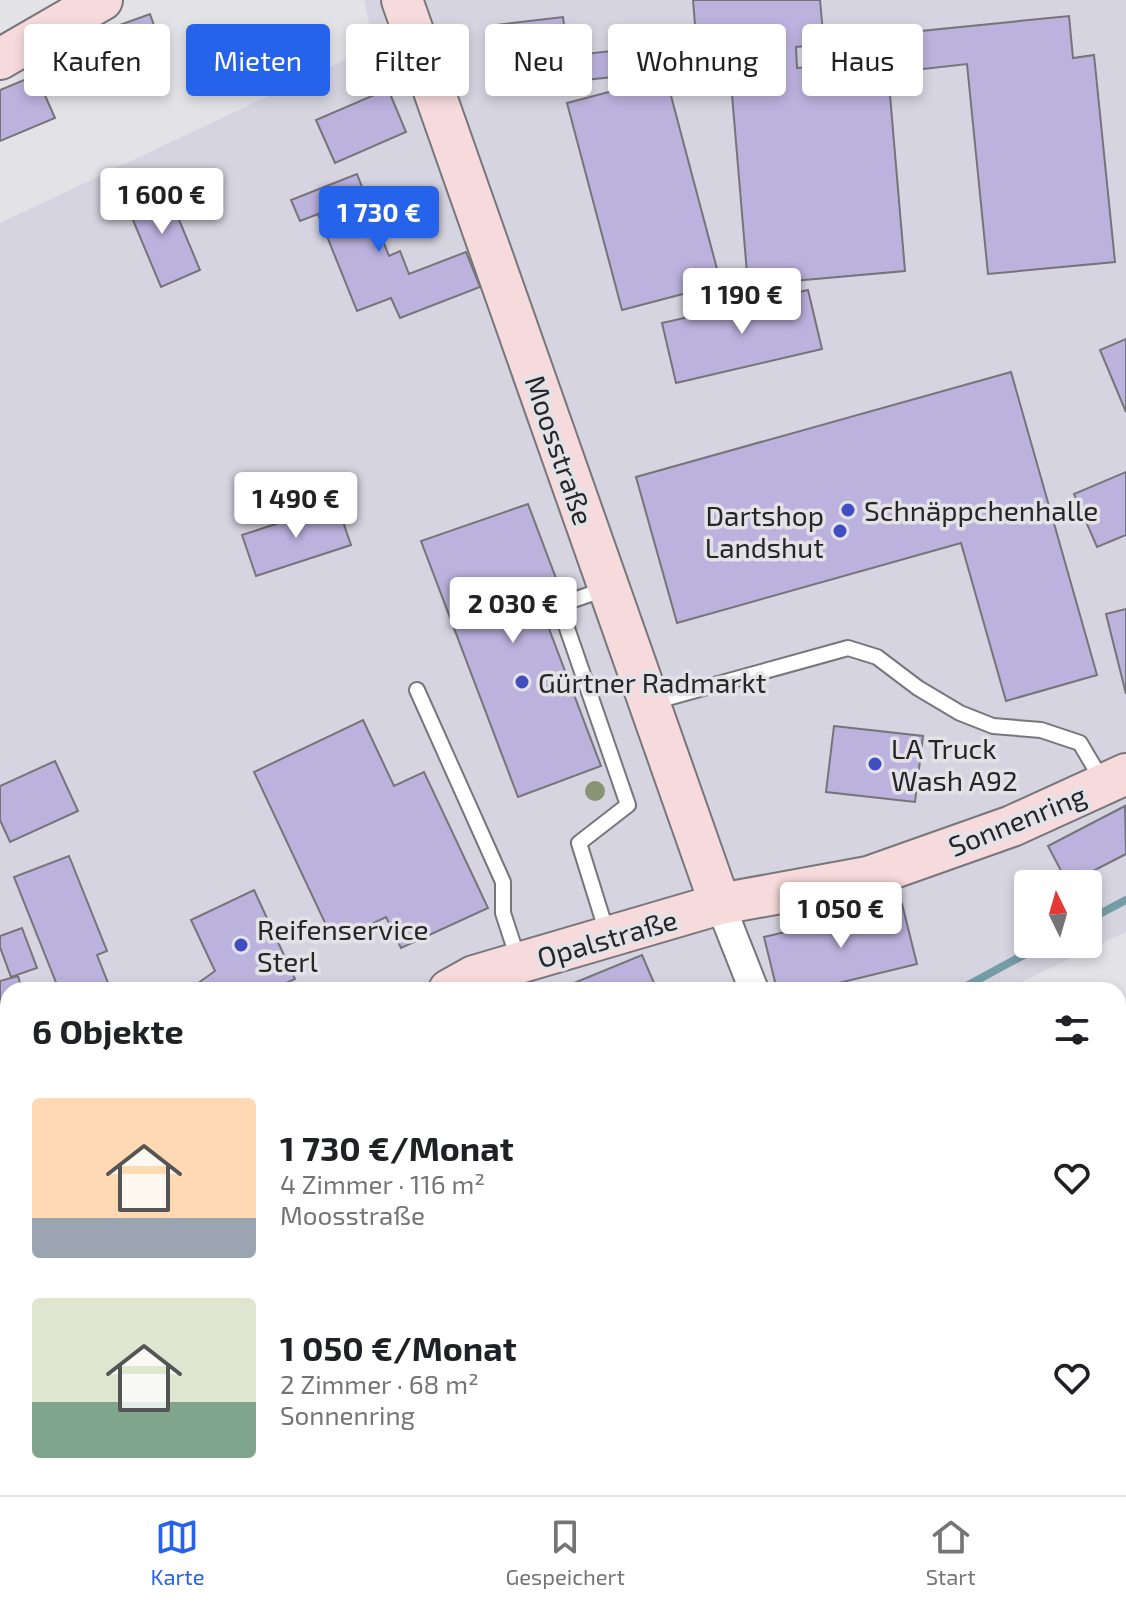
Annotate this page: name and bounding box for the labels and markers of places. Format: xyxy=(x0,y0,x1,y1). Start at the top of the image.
pin: 1 600 € xyxy=(88,168,236,236)
pin: 1 730 € xyxy=(305,186,453,254)
pin: 1 190 € xyxy=(668,268,816,336)
pin: 1 490 € xyxy=(222,472,370,540)
place label: Schnäppchenhalle xyxy=(864,493,1098,527)
place label: Dartshop Landshut xyxy=(705,498,824,564)
marker: Schnäppchenhalle xyxy=(839,501,857,519)
marker: Dartshop Landshut xyxy=(831,522,849,540)
pin: 2 030 € xyxy=(439,577,587,645)
place label: Gürtner Radmarkt xyxy=(538,665,766,699)
marker: Gürtner Radmarkt xyxy=(513,673,531,691)
place label: LA Truck Wash A92 xyxy=(891,731,1018,797)
marker: LA Truck Wash A92 xyxy=(866,755,884,773)
pin: 1 050 € xyxy=(767,882,915,950)
place label: Reifenservice Sterl xyxy=(257,912,429,978)
marker: Reifenservice Sterl xyxy=(232,936,250,954)

